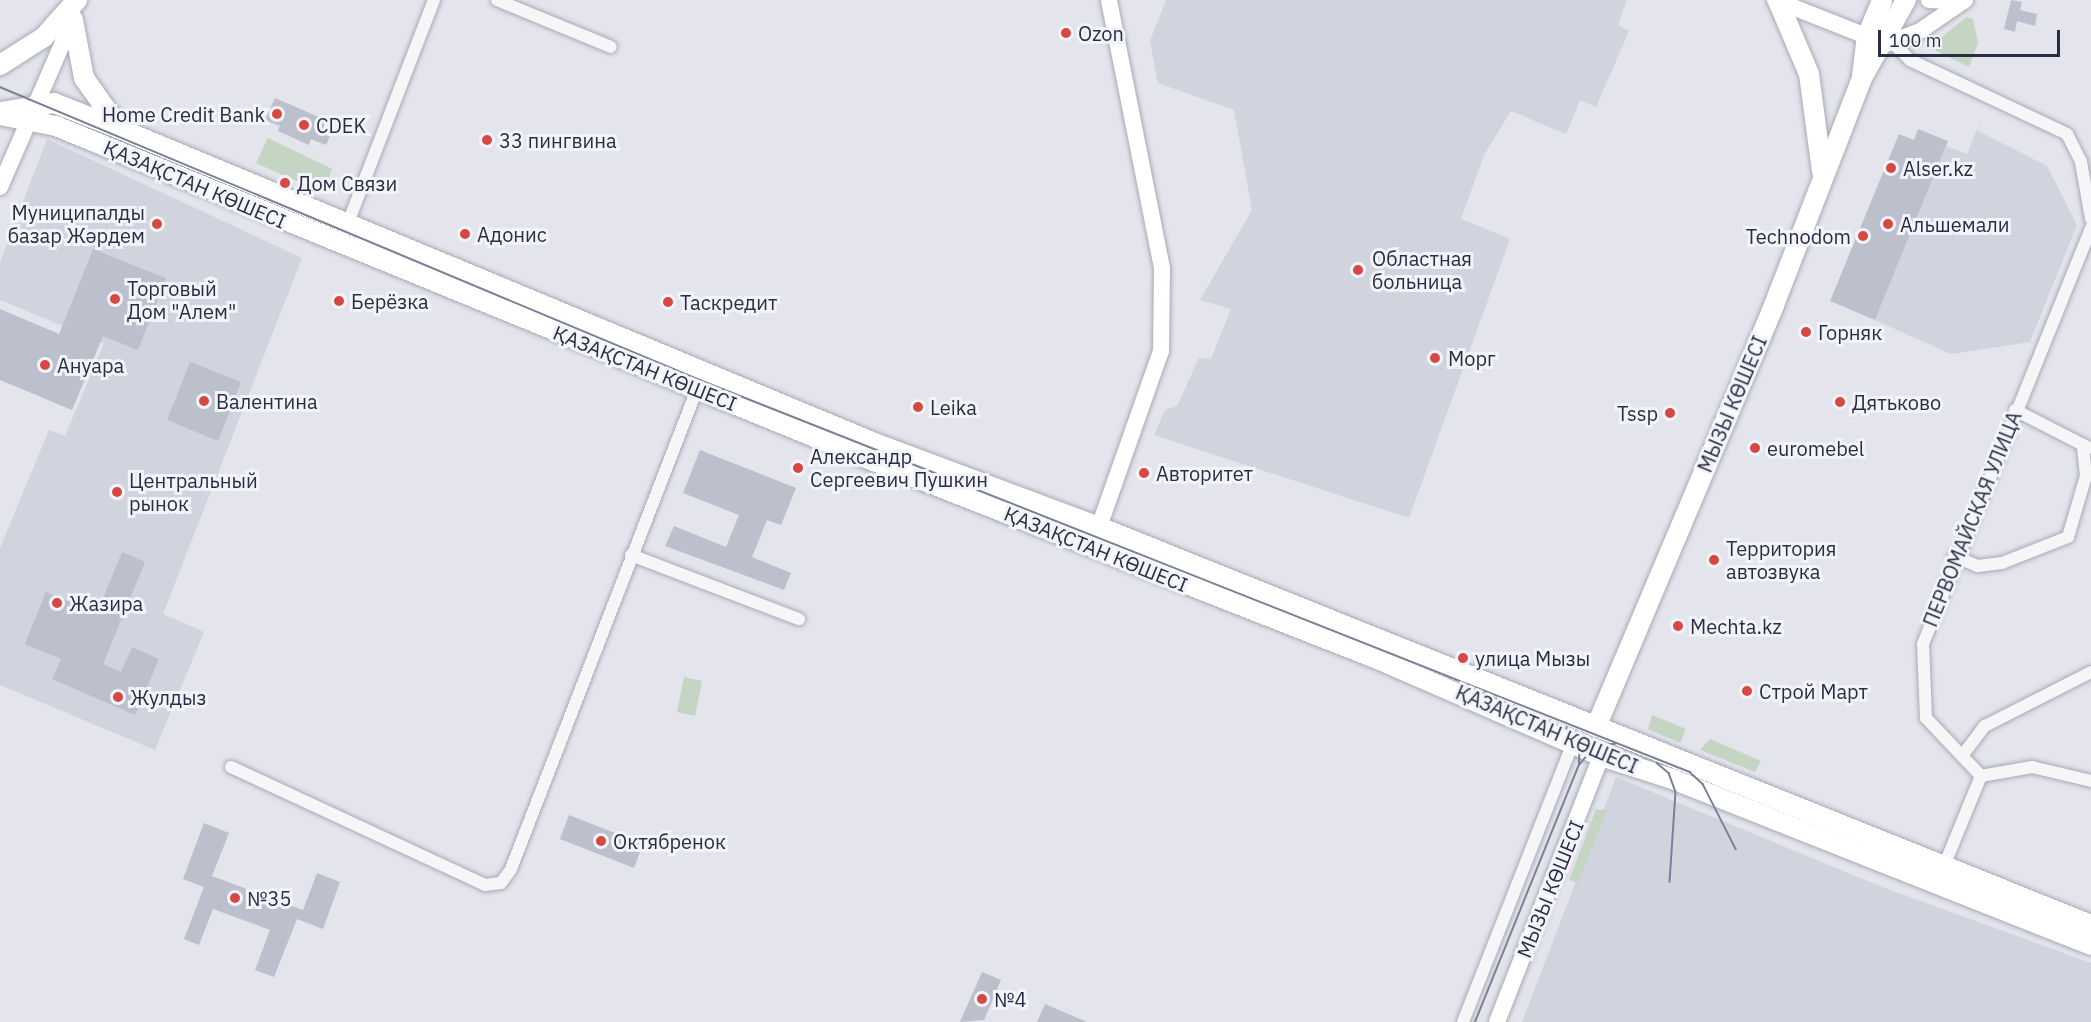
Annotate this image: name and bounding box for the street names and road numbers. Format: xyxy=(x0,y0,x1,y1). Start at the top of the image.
street label: ҚАЗАҚСТАН КӨШЕСІ xyxy=(100,135,290,233)
street label: ҚАЗАҚСТАН КӨШЕСІ xyxy=(550,320,740,416)
street label: МЫЗЫ КӨШЕСІ xyxy=(1692,332,1772,476)
street label: ПЕРВОМАЙСКАЯ УЛИЦА xyxy=(1918,408,2026,630)
street label: ҚАЗАҚСТАН КӨШЕСІ xyxy=(1001,501,1191,597)
street label: ҚАЗАҚСТАН КӨШЕСІ xyxy=(1452,680,1642,778)
street label: МЫЗЫ КӨШЕСІ xyxy=(1512,817,1588,961)

